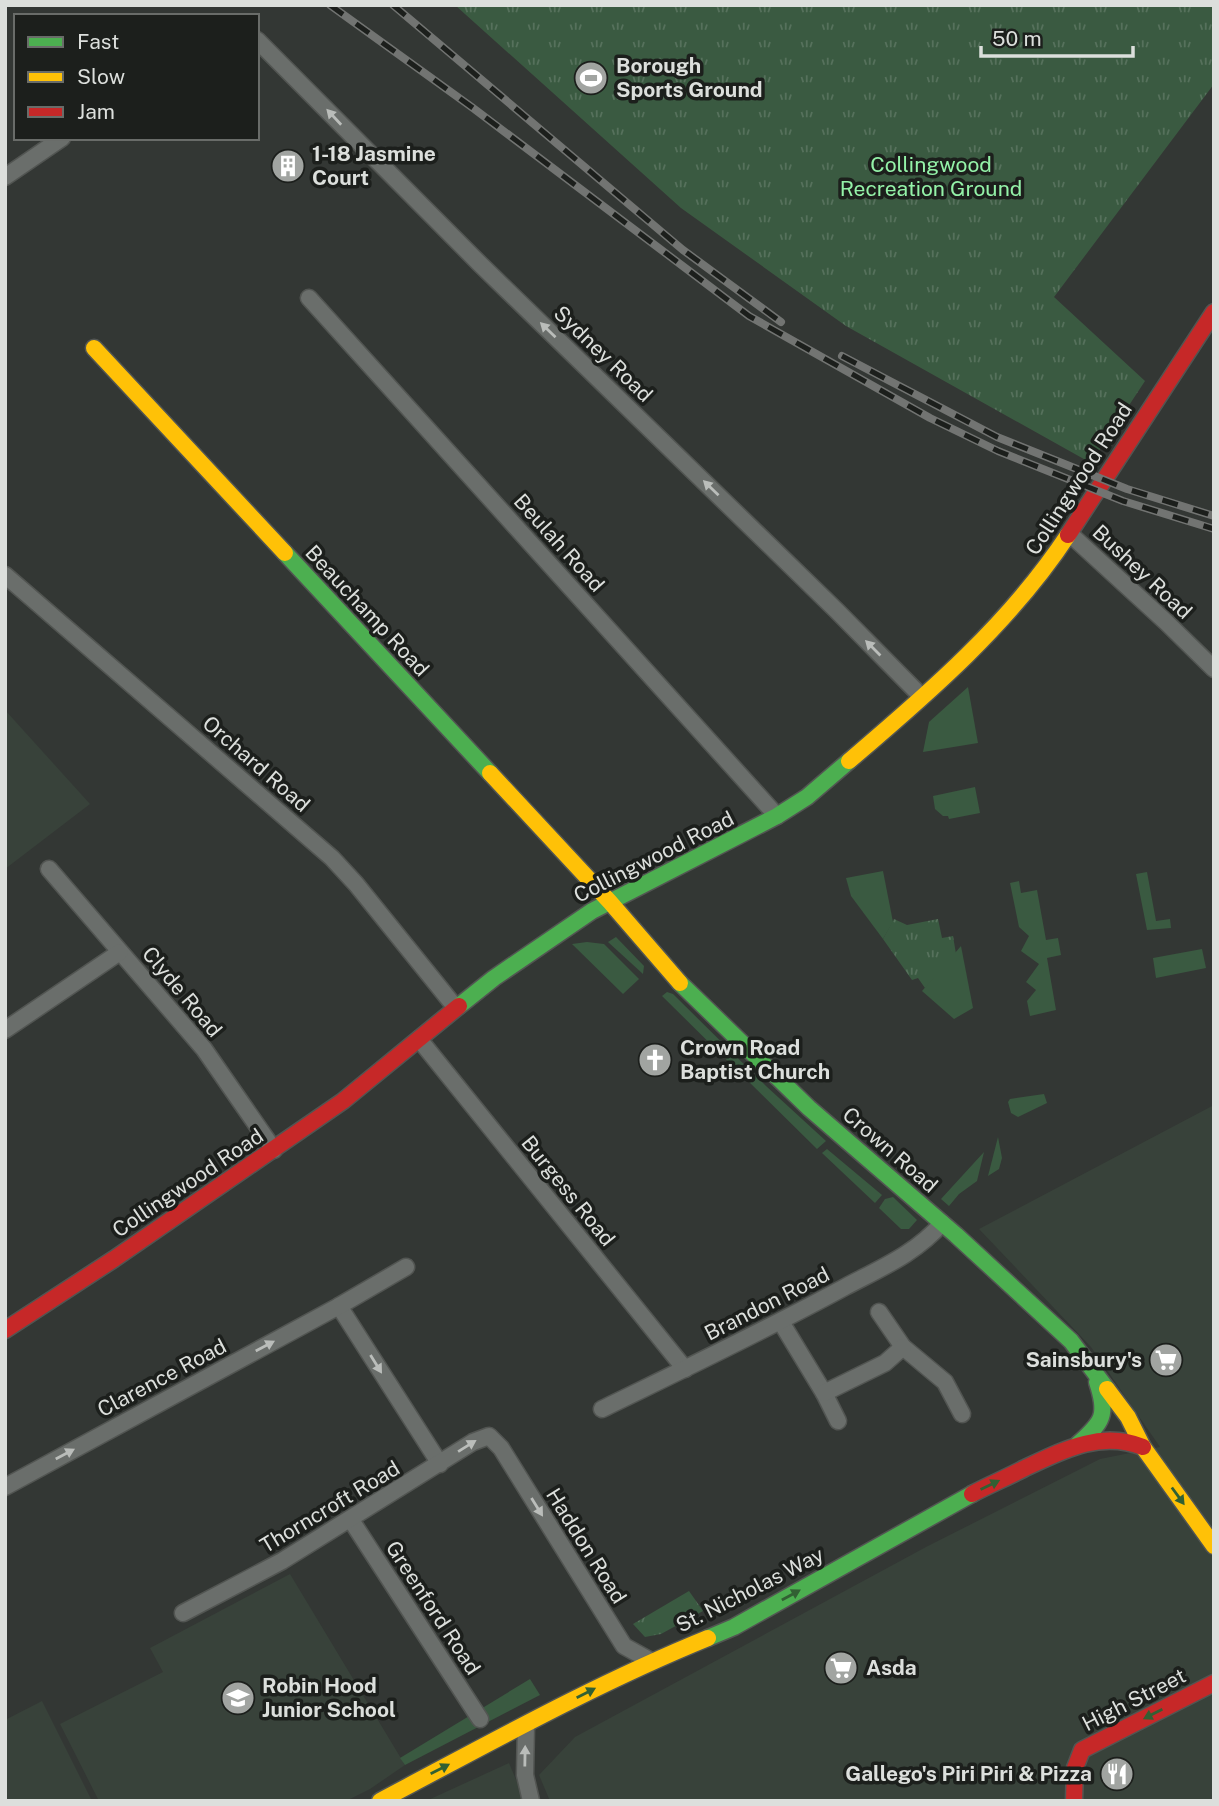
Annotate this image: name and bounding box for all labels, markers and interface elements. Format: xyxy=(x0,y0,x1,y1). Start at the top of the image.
legend xyxy=(14,14,259,140)
scale bar xyxy=(981,14,1133,58)
text: 50 m xyxy=(992,26,1042,51)
text: Fast xyxy=(77,29,119,54)
place label: Borough Sports Ground xyxy=(616,53,763,102)
sports icon: Borough Sports Ground xyxy=(572,59,610,97)
text: Slow xyxy=(77,64,125,89)
text: Jam xyxy=(77,99,115,124)
one-way arrow xyxy=(327,109,343,126)
place label: 1-18 Jasmine Court xyxy=(312,141,436,190)
building icon: 1-18 Jasmine Court xyxy=(269,147,307,185)
park label: Collingwood Recreation Ground xyxy=(840,152,1022,201)
street label: Sydney Road xyxy=(549,300,658,407)
one-way arrow xyxy=(539,321,556,338)
street label: Collingwood Road xyxy=(1020,398,1137,560)
one-way arrow xyxy=(702,480,719,497)
street label: Beulah Road xyxy=(509,489,610,597)
street label: Bushey Road xyxy=(1087,519,1197,624)
street label: Beauchamp Road xyxy=(300,540,434,681)
one-way arrow xyxy=(865,640,881,656)
street label: Orchard Road xyxy=(198,710,315,817)
street label: Collingwood Road xyxy=(570,805,738,908)
street label: Clyde Road xyxy=(137,941,227,1042)
place label: Crown Road Baptist Church xyxy=(680,1035,830,1084)
church icon: Crown Road Baptist Church xyxy=(636,1041,674,1079)
street label: Crown Road xyxy=(838,1102,943,1198)
street label: Collingwood Road xyxy=(108,1123,268,1242)
street label: Burgess Road xyxy=(516,1130,621,1251)
street label: Brandon Road xyxy=(700,1261,833,1346)
street label: Clarence Road xyxy=(93,1333,230,1422)
one-way arrow xyxy=(256,1340,275,1352)
supermarket icon: Sainsbury's xyxy=(1147,1341,1185,1379)
place label: Sainsbury's xyxy=(1025,1347,1142,1372)
one-way arrow xyxy=(369,1354,382,1373)
one-way arrow xyxy=(458,1440,477,1453)
one-way arrow xyxy=(55,1448,75,1460)
street label: Thorncroft Road xyxy=(255,1455,404,1558)
one-way arrow xyxy=(980,1479,1001,1490)
street label: Haddon Road xyxy=(541,1483,632,1608)
one-way arrow xyxy=(1171,1487,1185,1505)
one-way arrow xyxy=(530,1497,543,1516)
street label: Greenford Road xyxy=(381,1536,486,1679)
street label: St. Nicholas Way xyxy=(672,1542,828,1638)
one-way arrow xyxy=(781,1589,801,1601)
supermarket icon: Asda xyxy=(822,1649,860,1687)
place label: Asda xyxy=(866,1655,917,1680)
street label: High Street xyxy=(1078,1663,1190,1736)
place label: Robin Hood Junior School xyxy=(262,1673,396,1722)
school or university icon: Robin Hood Junior School xyxy=(219,1679,257,1717)
one-way arrow xyxy=(576,1687,596,1699)
one-way arrow xyxy=(1143,1708,1163,1720)
one-way arrow xyxy=(520,1744,531,1766)
restaurant icon: Gallego's Piri Piri & Pizza xyxy=(1098,1755,1136,1793)
place label: Gallego's Piri Piri & Pizza xyxy=(845,1761,1092,1786)
one-way arrow xyxy=(431,1763,450,1775)

